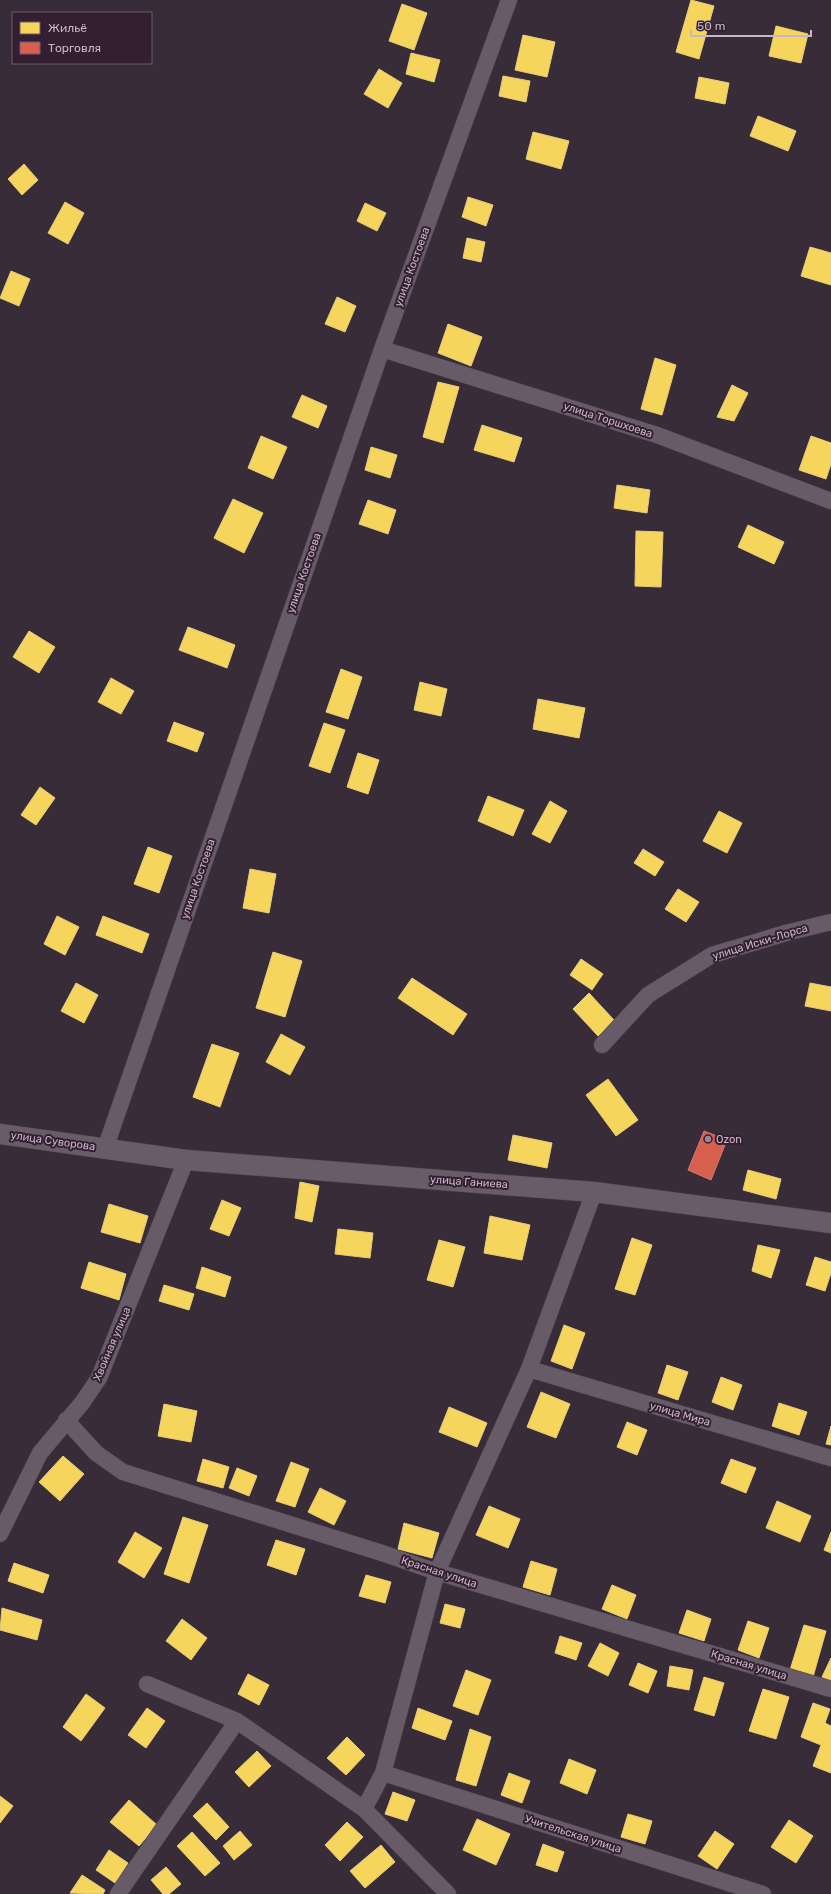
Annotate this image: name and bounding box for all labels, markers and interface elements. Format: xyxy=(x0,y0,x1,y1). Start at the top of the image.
legend xyxy=(12,12,152,64)
scale bar xyxy=(691,12,811,38)
text: 50 m xyxy=(697,19,725,33)
text: Жильё xyxy=(48,21,87,35)
text: Торговля xyxy=(48,41,101,55)
street label: улица Костоева xyxy=(392,225,432,309)
street label: улица Торшхоева xyxy=(562,399,654,441)
street label: улица Костоева xyxy=(284,531,324,615)
street label: улица Костоева xyxy=(178,837,218,921)
street label: улица Иски-Лорса xyxy=(711,921,809,963)
street label: улица Суворова xyxy=(10,1129,96,1153)
place label: Ozon xyxy=(716,1133,742,1146)
marker: Ozon xyxy=(703,1134,713,1144)
street label: улица Ганиева xyxy=(430,1173,508,1191)
street label: Хвойная улица xyxy=(91,1305,133,1383)
street label: улица Мира xyxy=(648,1399,712,1429)
street label: Красная улица xyxy=(399,1554,479,1590)
street label: Красная улица xyxy=(709,1647,789,1683)
street label: Учительская улица xyxy=(523,1812,623,1856)

